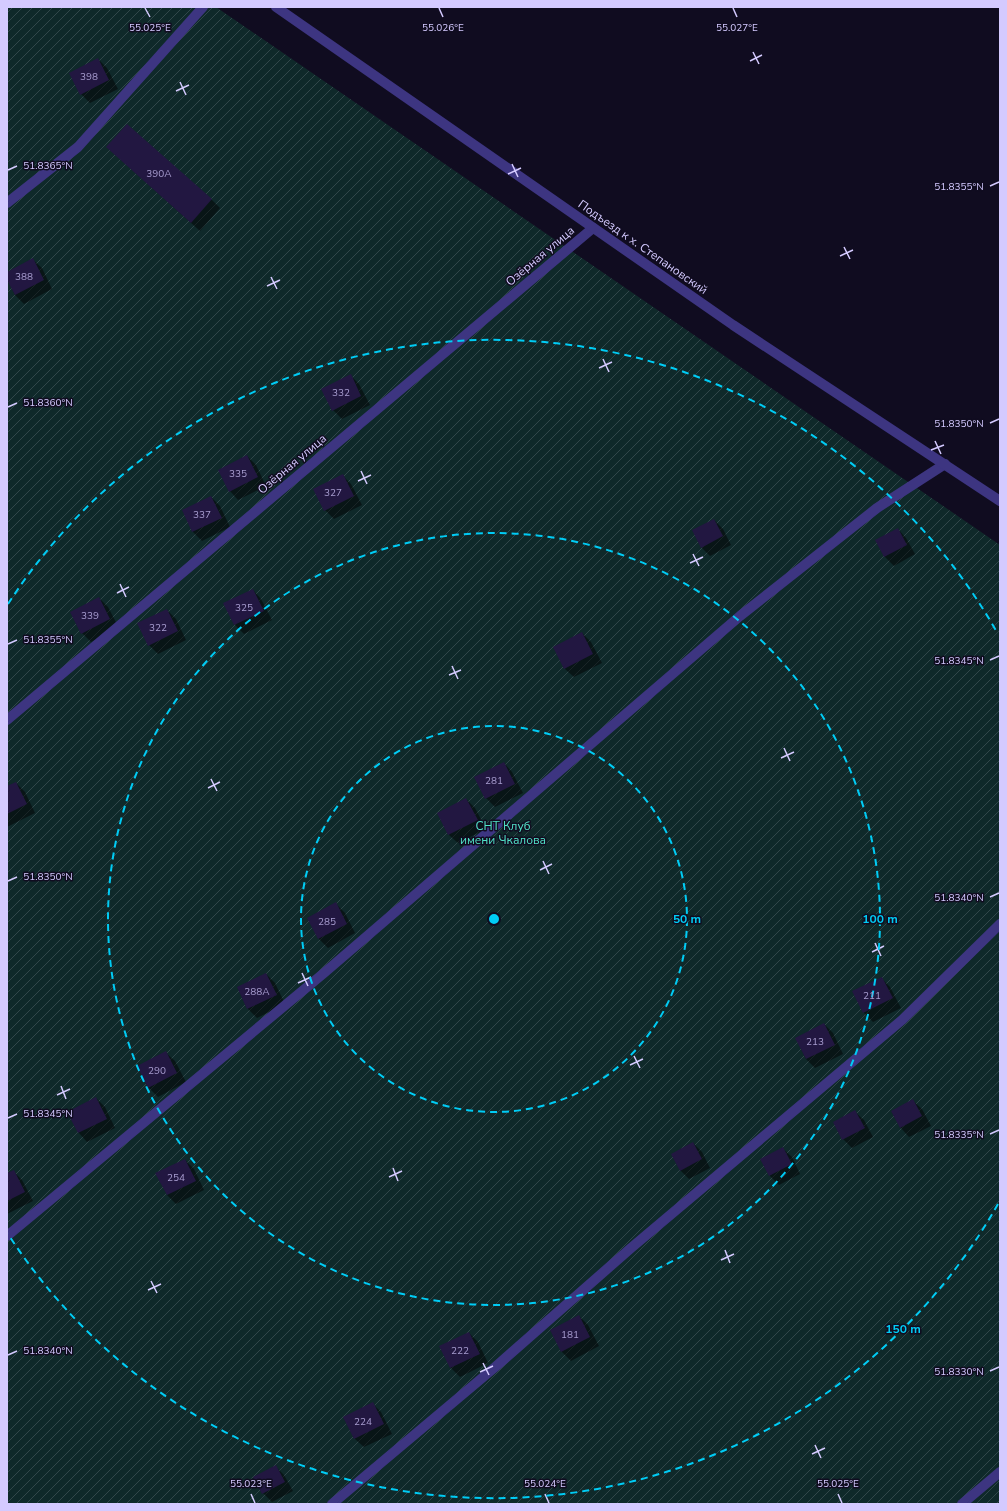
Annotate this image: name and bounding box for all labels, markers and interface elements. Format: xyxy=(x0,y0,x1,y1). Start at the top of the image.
text: 55.025°E xyxy=(129,21,171,35)
text: 55.026°E xyxy=(422,21,464,35)
text: 55.027°E xyxy=(716,21,758,35)
house number: 398 xyxy=(80,70,98,84)
text: 51.8365°N xyxy=(23,159,73,173)
house number: 390А xyxy=(146,167,172,181)
text: 51.8355°N xyxy=(934,180,984,194)
street label: Подъезд к х. Степановский xyxy=(575,196,711,298)
street label: Озёрная улица xyxy=(502,222,578,290)
house number: 388 xyxy=(15,270,33,284)
house number: 332 xyxy=(332,386,350,400)
text: 51.8360°N xyxy=(23,396,73,410)
text: 51.8350°N xyxy=(934,417,984,431)
street label: Озёрная улица xyxy=(254,430,330,498)
house number: 335 xyxy=(229,467,247,481)
house number: 327 xyxy=(324,486,342,500)
house number: 337 xyxy=(193,508,211,522)
house number: 325 xyxy=(235,601,253,615)
house number: 339 xyxy=(81,609,99,623)
house number: 322 xyxy=(149,621,167,635)
text: 51.8355°N xyxy=(23,633,73,647)
text: 51.8345°N xyxy=(934,654,984,668)
house number: 281 xyxy=(485,774,503,788)
park label: СНТ Клуб имени Чкалова xyxy=(460,818,546,848)
text: 51.8350°N xyxy=(23,870,73,884)
text: 51.8340°N xyxy=(934,891,984,905)
text: 50 m xyxy=(673,911,701,927)
text: 100 m xyxy=(862,911,898,927)
centre of rings xyxy=(487,912,501,926)
house number: 285 xyxy=(318,915,336,929)
house number: 288А xyxy=(244,985,270,999)
house number: 211 xyxy=(863,989,881,1003)
house number: 213 xyxy=(806,1035,824,1049)
house number: 290 xyxy=(148,1064,166,1078)
text: 51.8345°N xyxy=(23,1107,73,1121)
text: 51.8335°N xyxy=(934,1128,984,1142)
house number: 254 xyxy=(167,1171,185,1185)
text: 150 m xyxy=(885,1321,921,1337)
house number: 181 xyxy=(561,1328,579,1342)
text: 51.8340°N xyxy=(23,1344,73,1358)
house number: 222 xyxy=(451,1344,469,1358)
text: 51.8330°N xyxy=(934,1365,984,1379)
house number: 224 xyxy=(354,1415,372,1429)
text: 55.023°E xyxy=(230,1477,272,1491)
text: 55.024°E xyxy=(524,1477,566,1491)
text: 55.025°E xyxy=(817,1477,859,1491)

